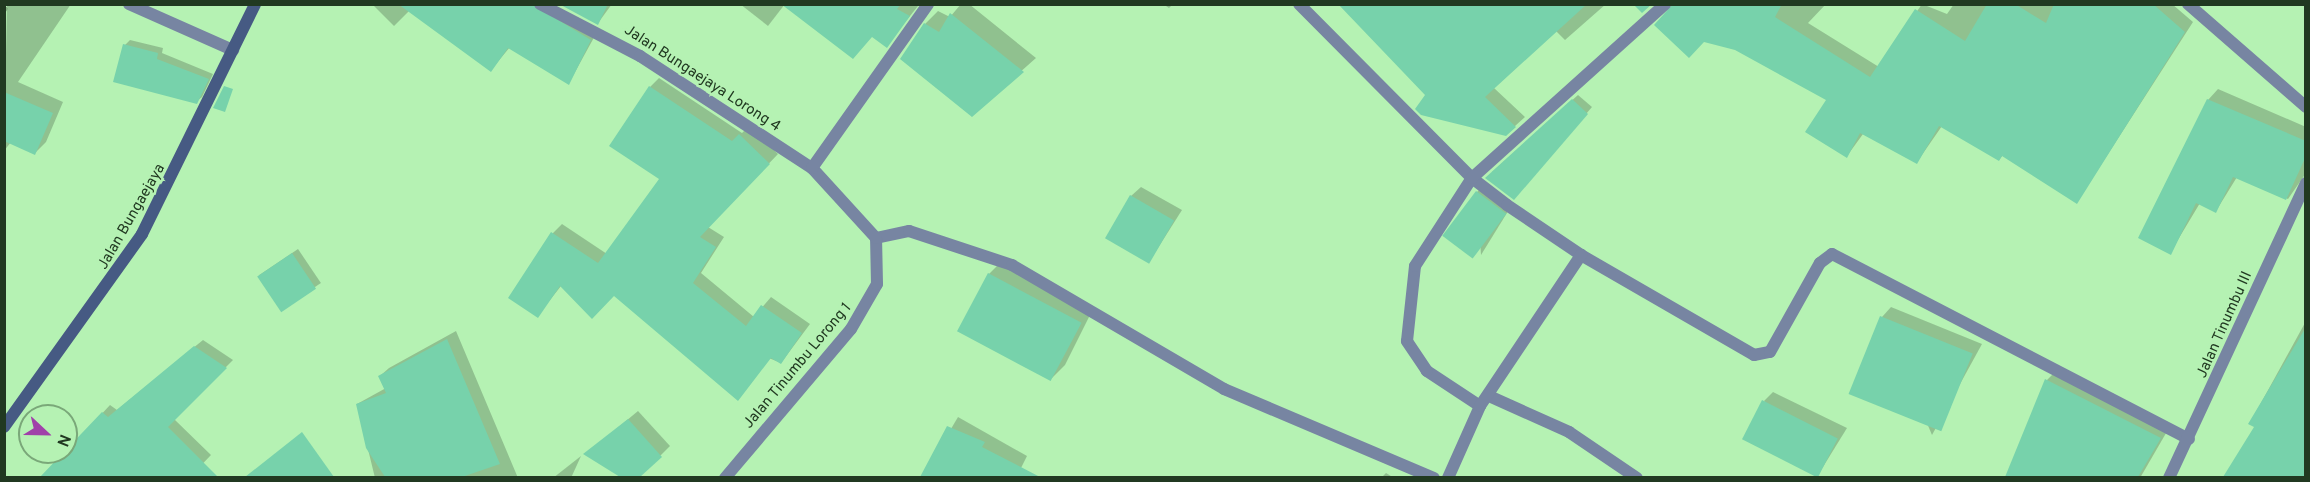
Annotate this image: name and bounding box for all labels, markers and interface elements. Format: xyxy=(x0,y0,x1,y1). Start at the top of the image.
street label: Jalan Bungaejaya Lorong 4 xyxy=(620,22,784,136)
street label: Jalan Bungaejaya xyxy=(94,161,170,273)
street label: Jalan Tinumbu III xyxy=(2193,269,2257,381)
street label: Jalan Tinumbu Lorong 1 xyxy=(740,299,856,433)
north arrow xyxy=(18,404,78,464)
text: N xyxy=(51,431,74,449)

